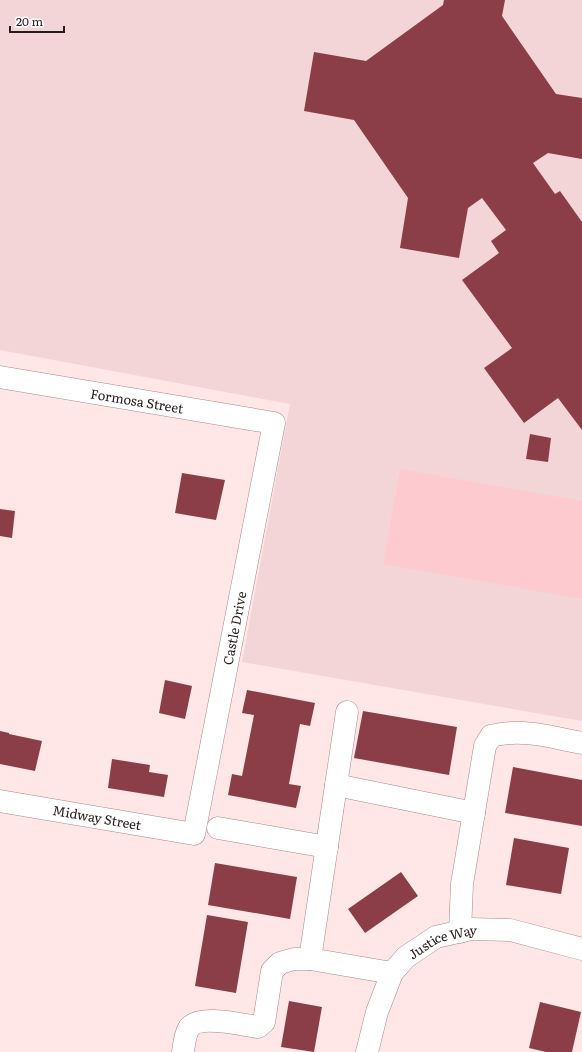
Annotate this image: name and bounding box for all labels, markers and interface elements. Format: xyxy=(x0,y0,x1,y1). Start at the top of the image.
scale bar xyxy=(10,8,64,34)
text: 20 m xyxy=(16,12,43,30)
street label: Formosa Street xyxy=(89,383,186,417)
street label: Castle Drive xyxy=(218,589,250,666)
street label: Midway Street xyxy=(51,800,144,834)
street label: Justice Way xyxy=(404,919,478,963)

